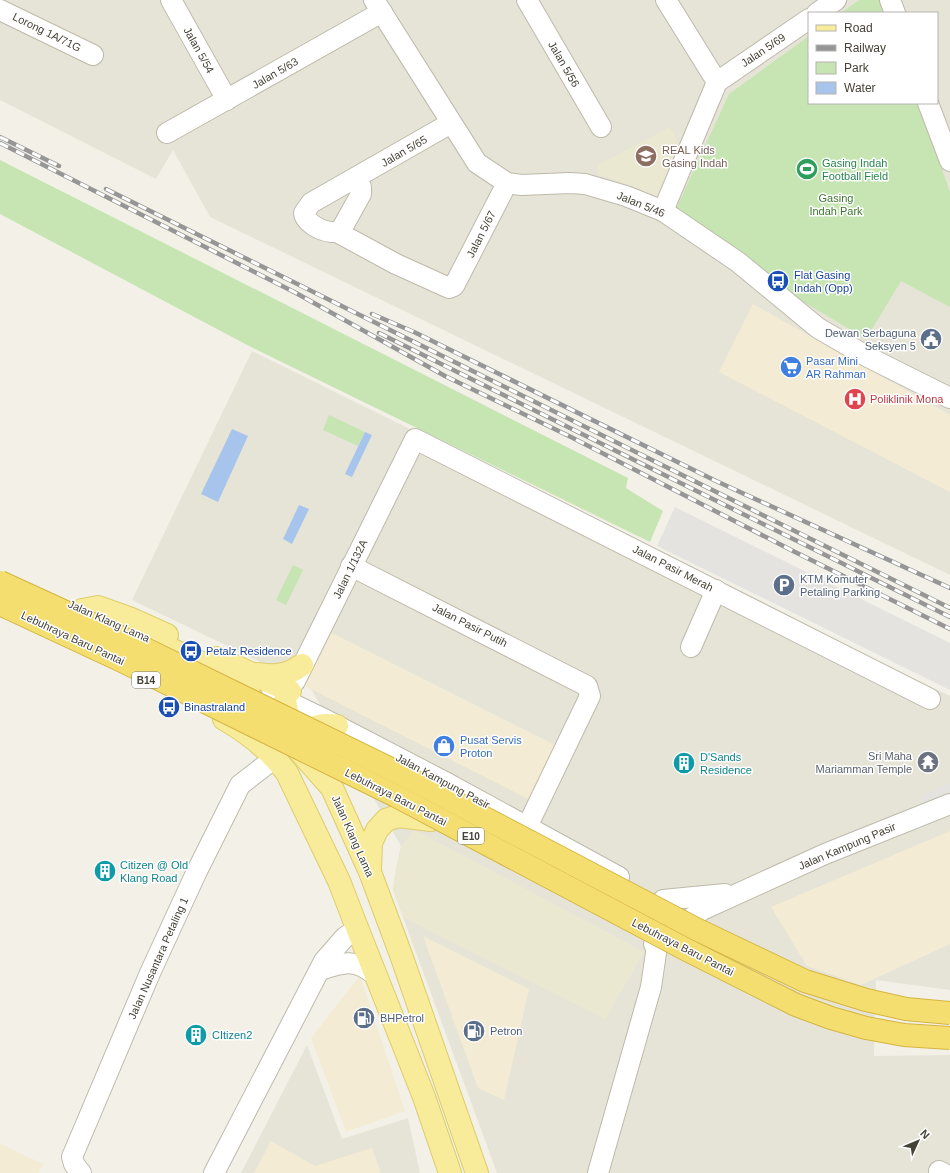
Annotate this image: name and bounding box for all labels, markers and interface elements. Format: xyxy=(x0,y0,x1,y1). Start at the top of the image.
street label: Lorong 1A/71G xyxy=(11,10,83,54)
legend xyxy=(808,12,938,104)
text: Road xyxy=(844,21,873,35)
street label: Jalan 5/54 xyxy=(181,25,217,75)
street label: Jalan 5/69 xyxy=(739,31,787,69)
street label: Jalan 5/56 xyxy=(546,39,582,89)
text: Railway xyxy=(844,41,886,55)
street label: Jalan 5/63 xyxy=(250,55,300,91)
text: Park xyxy=(844,61,870,75)
text: Water xyxy=(844,81,876,95)
street label: Jalan 5/65 xyxy=(379,133,429,169)
school or university icon: REAL Kids Gasing Indah xyxy=(633,143,659,169)
place label: REAL Kids Gasing Indah xyxy=(662,144,727,169)
sports icon: Gasing Indah Football Field xyxy=(794,156,820,182)
place label: Gasing Indah Football Field xyxy=(822,157,888,182)
street label: Jalan 5/46 xyxy=(615,189,667,219)
park label: Gasing Indah Park xyxy=(809,192,863,217)
street label: Jalan 5/67 xyxy=(464,209,498,259)
bus stop icon: Flat Gasing Indah (Opp) xyxy=(765,268,791,294)
place label: Flat Gasing Indah (Opp) xyxy=(794,269,853,294)
public building icon: Dewan Serbaguna Seksyen 5 xyxy=(918,326,944,352)
place label: Dewan Serbaguna Seksyen 5 xyxy=(825,327,917,352)
supermarket icon: Pasar Mini AR Rahman xyxy=(778,354,804,380)
place label: Pasar Mini AR Rahman xyxy=(806,355,866,380)
hospital icon: Poliklinik Mona xyxy=(842,386,868,412)
place label: Poliklinik Mona xyxy=(870,393,944,405)
street label: Jalan 1/132A xyxy=(331,537,370,600)
street label: Jalan Pasir Merah xyxy=(631,543,715,593)
parking icon: KTM Komuter Petaling Parking xyxy=(771,572,797,598)
place label: KTM Komuter Petaling Parking xyxy=(800,573,880,598)
street label: Jalan Klang Lama xyxy=(66,598,152,645)
street label: Jalan Pasir Putih xyxy=(431,601,509,649)
street label: Lebuhraya Baru Pantai xyxy=(19,609,127,667)
bus stop icon: Petalz Residence xyxy=(178,638,204,664)
place label: Petalz Residence xyxy=(206,645,292,657)
road number: B14 xyxy=(132,672,160,688)
bus stop icon: Binastraland xyxy=(156,694,182,720)
place label: Binastraland xyxy=(184,701,245,713)
shop icon: Pusat Servis Proton xyxy=(431,733,457,759)
place label: Pusat Servis Proton xyxy=(460,734,522,759)
temple icon: Sri Maha Mariamman Temple xyxy=(915,749,941,775)
building icon: D'Sands Residence xyxy=(671,750,697,776)
place label: Sri Maha Mariamman Temple xyxy=(816,750,913,775)
street label: Jalan Kampung Pasir xyxy=(394,751,492,811)
place label: D'Sands Residence xyxy=(700,751,752,776)
street label: Lebuhraya Baru Pantai xyxy=(343,766,449,828)
street label: Jalan Klang Lama xyxy=(330,793,377,879)
street label: Jalan Kampung Pasir xyxy=(797,820,898,872)
road number: E10 xyxy=(458,828,484,844)
building icon: Citizen @ Old Klang Road xyxy=(92,858,118,884)
place label: Citizen @ Old Klang Road xyxy=(120,859,188,884)
street label: Jalan Nusantara Petaling 1 xyxy=(126,895,190,1021)
street label: Lebuhraya Baru Pantai xyxy=(630,916,736,978)
fuel station icon: BHPetrol xyxy=(351,1005,377,1031)
place label: BHPetrol xyxy=(380,1012,424,1024)
fuel station icon: Petron xyxy=(461,1018,487,1044)
building icon: CItizen2 xyxy=(183,1022,209,1048)
place label: Petron xyxy=(490,1025,522,1037)
place label: CItizen2 xyxy=(212,1029,252,1041)
north arrow xyxy=(898,1121,938,1161)
text: N xyxy=(918,1127,932,1141)

